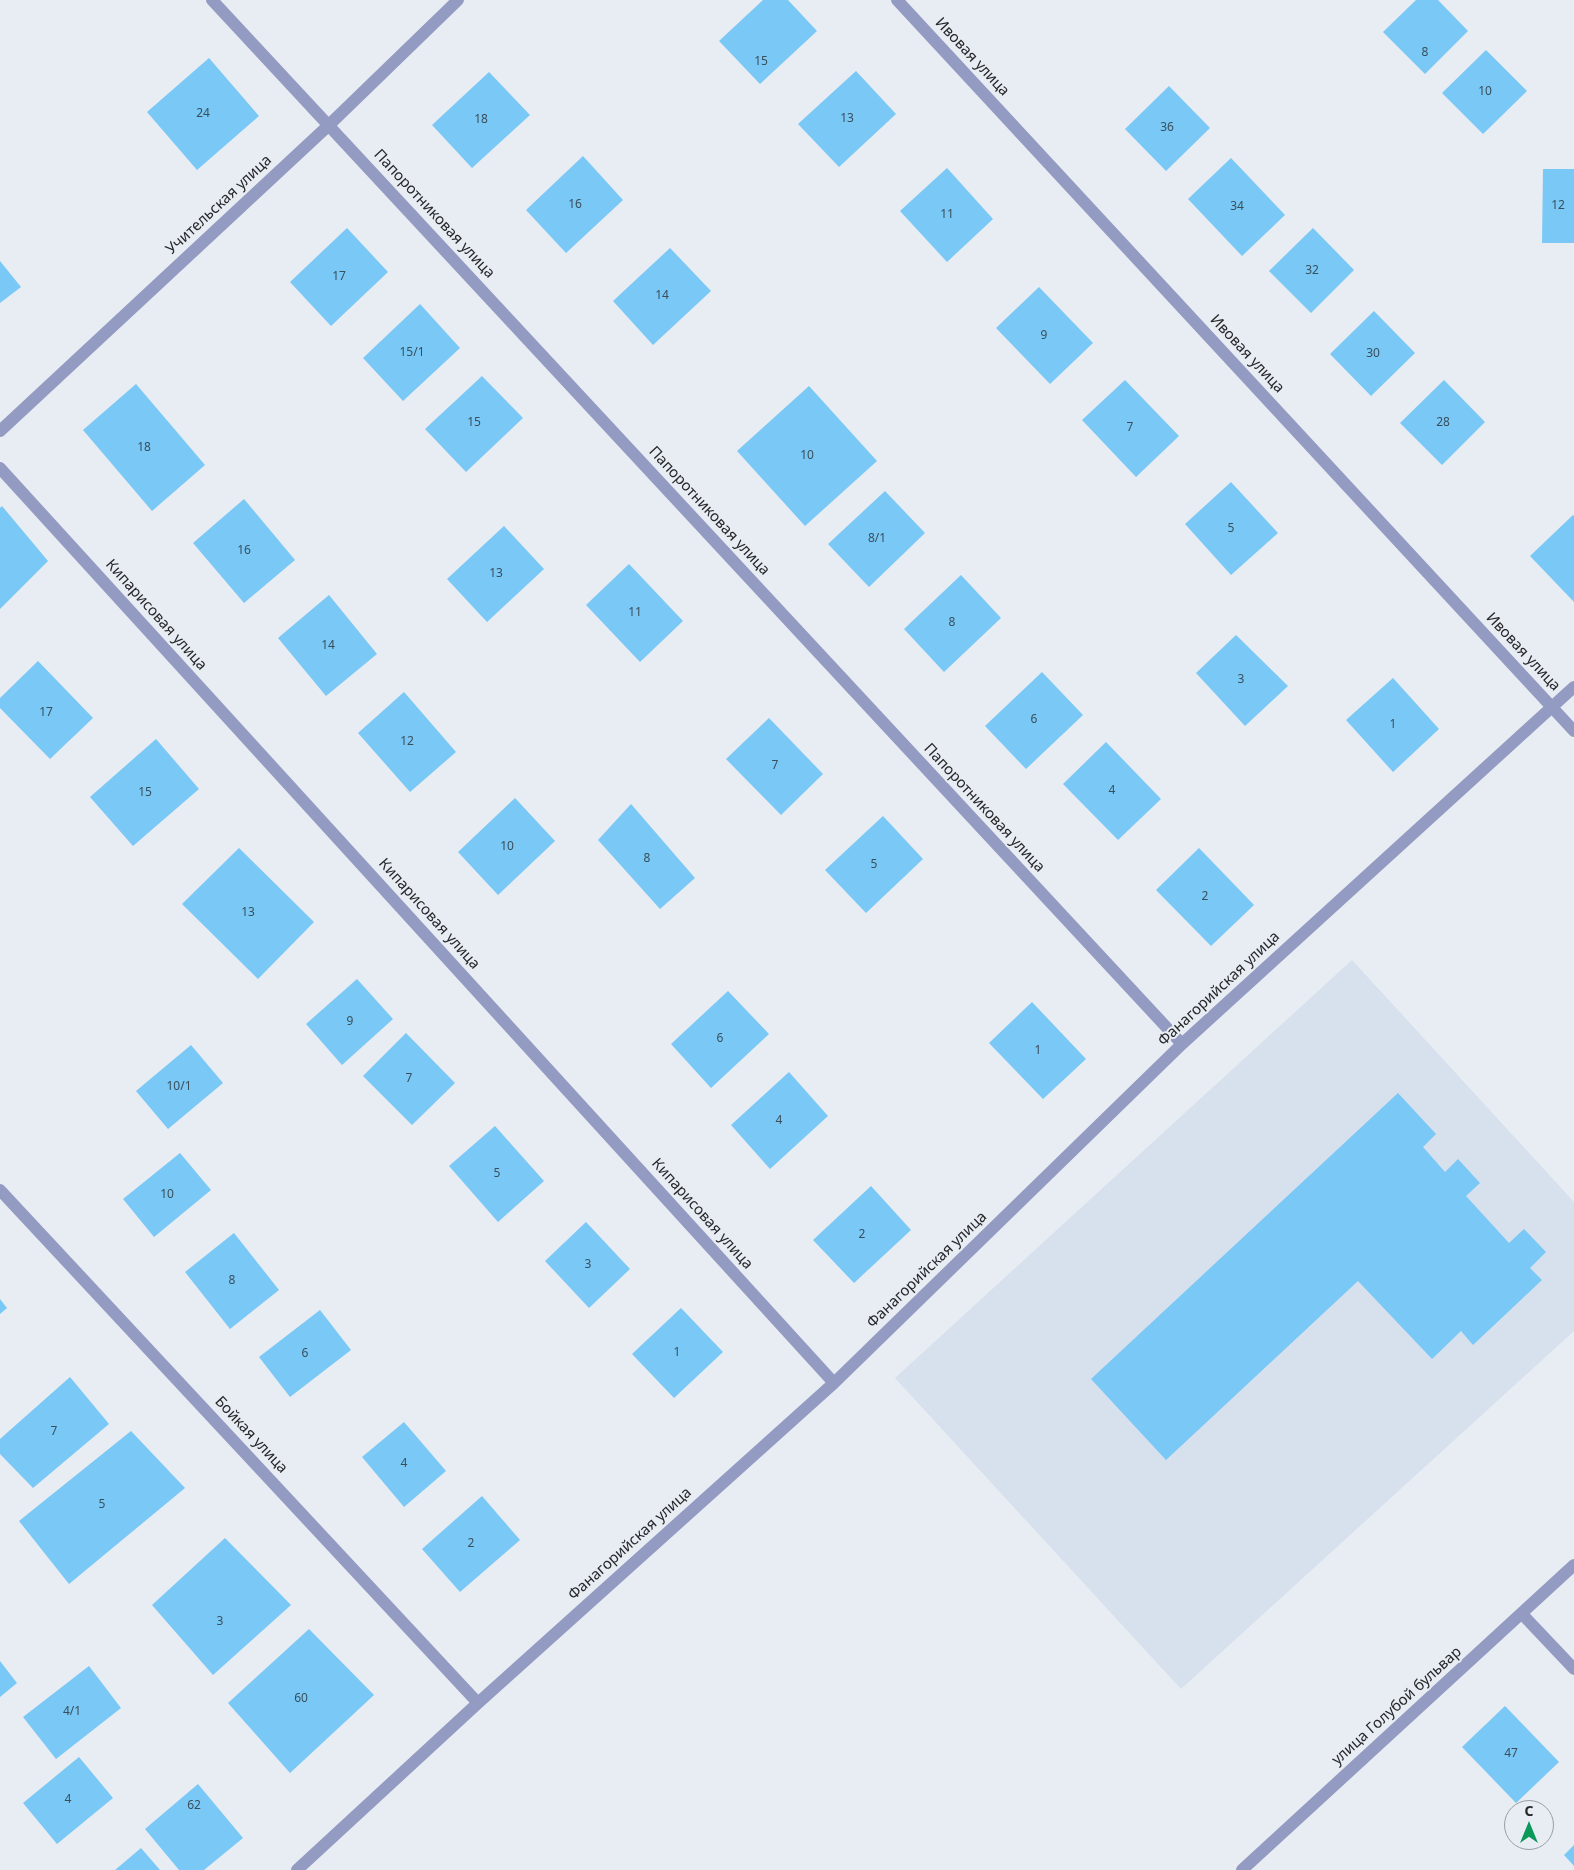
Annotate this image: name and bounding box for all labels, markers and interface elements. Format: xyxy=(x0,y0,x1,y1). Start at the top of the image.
street label: Ивовая улица xyxy=(931,14,1013,100)
house number: 8 xyxy=(1422,46,1428,60)
house number: 15 xyxy=(754,55,768,69)
house number: 10 xyxy=(1478,85,1492,99)
house number: 24 xyxy=(196,107,210,121)
house number: 13 xyxy=(840,112,854,126)
house number: 18 xyxy=(474,113,488,127)
house number: 36 xyxy=(1160,121,1174,135)
street label: Папоротниковая улица xyxy=(370,146,498,282)
street label: Учительская улица xyxy=(163,151,275,259)
house number: 16 xyxy=(568,198,582,212)
house number: 12 xyxy=(1551,199,1565,213)
house number: 34 xyxy=(1230,200,1244,214)
house number: 11 xyxy=(940,208,954,222)
house number: 32 xyxy=(1305,264,1319,278)
house number: 17 xyxy=(332,270,346,284)
house number: 14 xyxy=(655,289,669,303)
street label: Ивовая улица xyxy=(1206,311,1288,397)
house number: 9 xyxy=(1041,329,1047,343)
house number: 15/1 xyxy=(399,346,425,360)
house number: 30 xyxy=(1366,347,1380,361)
house number: 15 xyxy=(467,416,481,430)
house number: 28 xyxy=(1436,416,1450,430)
house number: 7 xyxy=(1127,421,1133,435)
house number: 18 xyxy=(137,441,151,455)
street label: Папоротниковая улица xyxy=(645,443,773,579)
house number: 10 xyxy=(800,449,814,463)
house number: 5 xyxy=(1228,522,1234,536)
house number: 8/1 xyxy=(868,532,886,546)
house number: 16 xyxy=(237,544,251,558)
street label: Кипарисовая улица xyxy=(102,556,210,674)
house number: 13 xyxy=(489,567,503,581)
house number: 11 xyxy=(628,606,642,620)
street label: Ивовая улица xyxy=(1482,609,1564,695)
house number: 8 xyxy=(949,616,955,630)
house number: 14 xyxy=(321,639,335,653)
house number: 3 xyxy=(1238,673,1244,687)
house number: 17 xyxy=(39,706,53,720)
house number: 6 xyxy=(1031,713,1037,727)
house number: 1 xyxy=(1390,718,1396,732)
house number: 12 xyxy=(400,735,414,749)
street label: Папоротниковая улица xyxy=(920,740,1048,876)
house number: 7 xyxy=(772,759,778,773)
house number: 4 xyxy=(1109,784,1115,798)
house number: 15 xyxy=(138,786,152,800)
house number: 10 xyxy=(500,840,514,854)
house number: 8 xyxy=(644,852,650,866)
street label: Кипарисовая улица xyxy=(375,855,483,973)
house number: 5 xyxy=(871,858,877,872)
house number: 2 xyxy=(1202,890,1208,904)
house number: 13 xyxy=(241,906,255,920)
street label: Фанагорийская улица xyxy=(1154,928,1284,1050)
house number: 9 xyxy=(347,1015,353,1029)
house number: 6 xyxy=(717,1032,723,1046)
house number: 1 xyxy=(1035,1044,1041,1058)
house number: 7 xyxy=(406,1072,412,1086)
house number: 10/1 xyxy=(166,1080,192,1094)
house number: 4 xyxy=(776,1114,782,1128)
street label: Кипарисовая улица xyxy=(648,1155,756,1273)
house number: 5 xyxy=(494,1167,500,1181)
house number: 10 xyxy=(160,1188,174,1202)
street label: Фанагорийская улица xyxy=(863,1208,991,1332)
house number: 2 xyxy=(859,1228,865,1242)
house number: 3 xyxy=(585,1258,591,1272)
house number: 8 xyxy=(229,1274,235,1288)
house number: 1 xyxy=(674,1346,680,1360)
house number: 6 xyxy=(302,1347,308,1361)
street label: Бойкая улица xyxy=(211,1393,291,1477)
house number: 7 xyxy=(51,1425,57,1439)
house number: 4 xyxy=(401,1457,407,1471)
street label: Фанагорийская улица xyxy=(565,1484,695,1604)
house number: 5 xyxy=(99,1498,105,1512)
house number: 2 xyxy=(468,1537,474,1551)
house number: 3 xyxy=(217,1615,223,1629)
street label: улица Голубой бульвар xyxy=(1328,1643,1466,1769)
house number: 60 xyxy=(294,1692,308,1706)
house number: 4/1 xyxy=(63,1705,81,1719)
house number: 47 xyxy=(1504,1747,1518,1761)
house number: 4 xyxy=(65,1793,71,1807)
house number: 62 xyxy=(187,1799,201,1813)
north arrow xyxy=(1504,1800,1554,1850)
text: С xyxy=(1524,1801,1534,1820)

